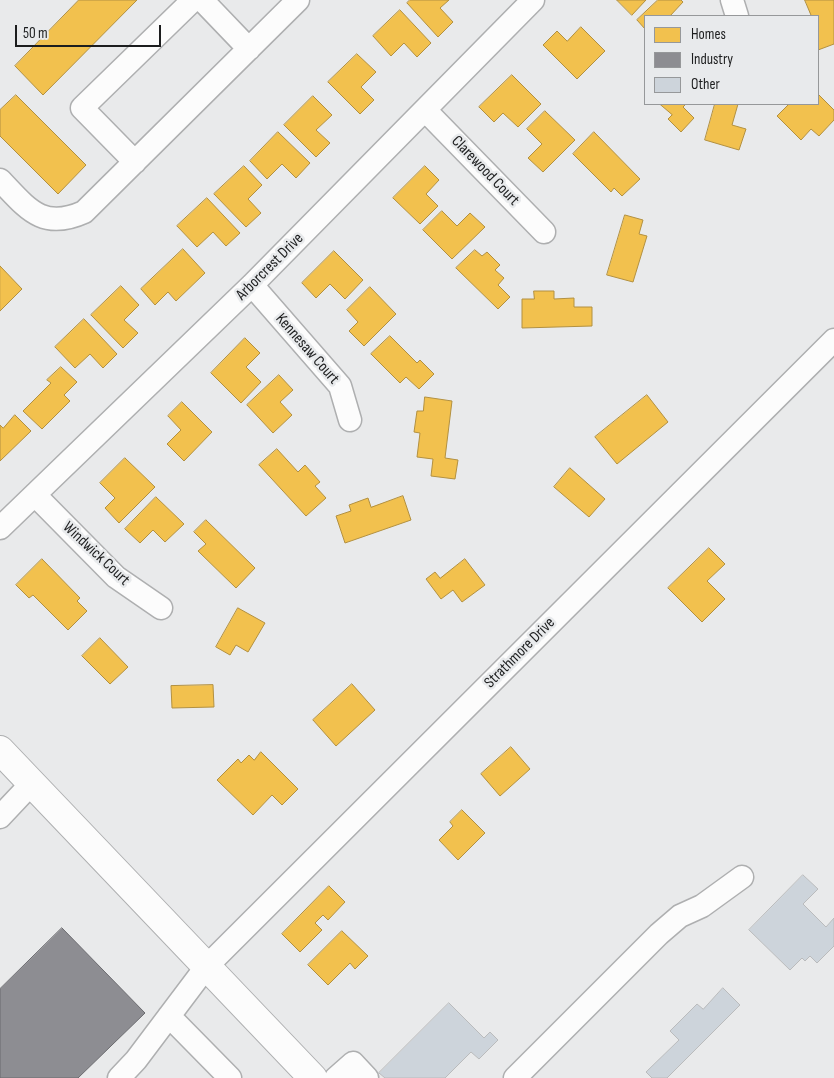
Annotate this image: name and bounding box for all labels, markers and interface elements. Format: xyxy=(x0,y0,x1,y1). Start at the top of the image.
scale bar xyxy=(18,15,164,47)
legend xyxy=(644,15,819,105)
text: 50 m xyxy=(23,24,48,43)
text: Homes xyxy=(691,25,726,44)
text: Industry xyxy=(691,50,733,69)
text: Other xyxy=(691,75,720,94)
street label: Clarewood Court xyxy=(447,132,523,210)
street label: Arborcrest Drive xyxy=(232,229,308,305)
street label: Kennesaw Court xyxy=(271,310,343,388)
street label: Windwick Court xyxy=(59,518,133,590)
street label: Strathmore Drive xyxy=(481,614,559,692)

